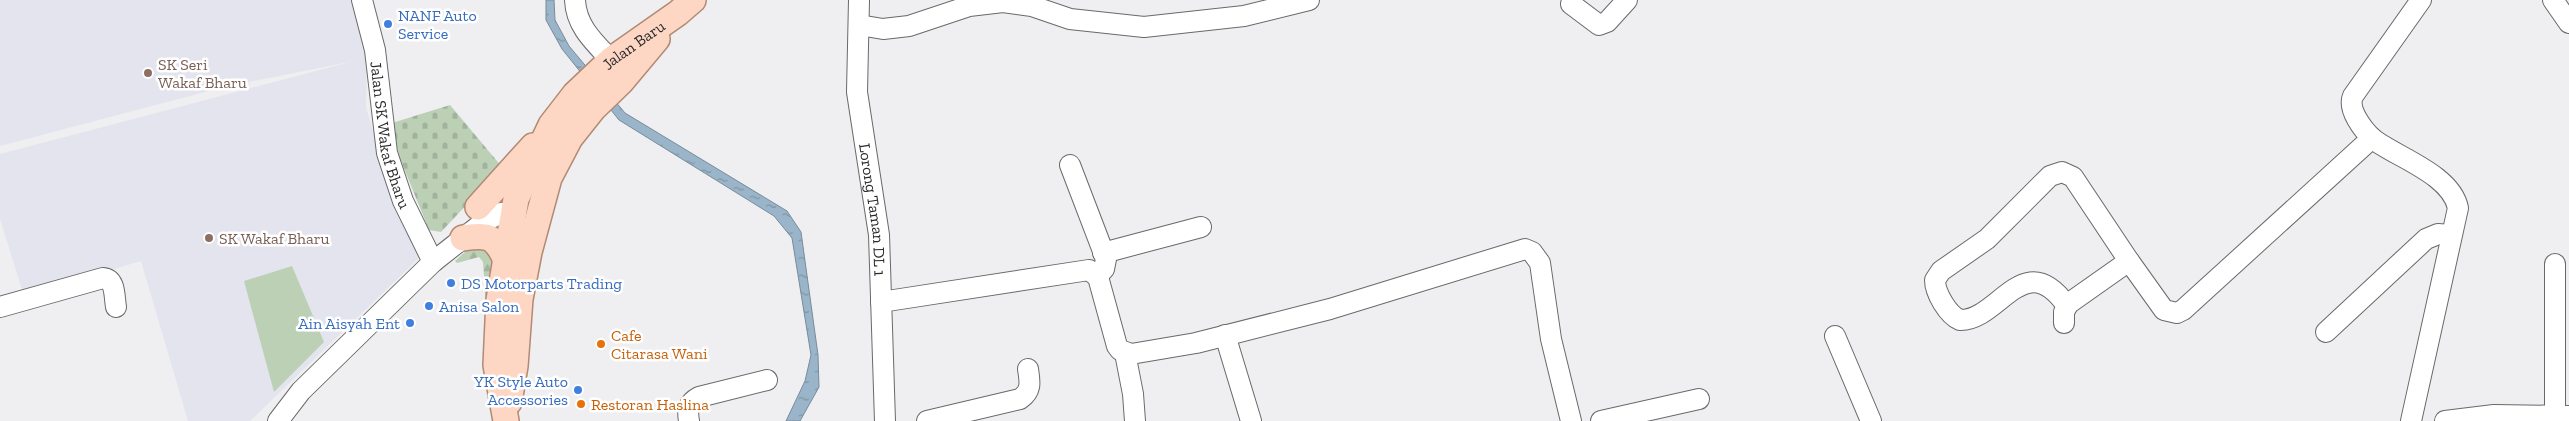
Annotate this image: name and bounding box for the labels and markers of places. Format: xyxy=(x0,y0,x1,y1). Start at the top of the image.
place label: NANF Auto Service xyxy=(398,6,477,43)
marker: NANF Auto Service xyxy=(382,18,394,30)
place label: SK Seri Wakaf Bharu xyxy=(158,55,247,92)
marker: SK Seri Wakaf Bharu xyxy=(142,67,154,79)
place label: SK Wakaf Bharu xyxy=(219,229,329,248)
marker: SK Wakaf Bharu xyxy=(203,232,215,244)
place label: DS Motorparts Trading xyxy=(461,274,622,293)
marker: DS Motorparts Trading xyxy=(445,277,457,289)
place label: Anisa Salon xyxy=(439,297,520,316)
marker: Anisa Salon xyxy=(423,300,435,312)
place label: Ain Aisyah Ent xyxy=(298,314,400,333)
marker: Ain Aisyah Ent xyxy=(404,317,416,329)
place label: Cafe Citarasa Wani xyxy=(611,326,708,363)
marker: Cafe Citarasa Wani xyxy=(595,338,607,350)
place label: YK Style Auto Accessories xyxy=(473,372,568,409)
marker: YK Style Auto Accessories xyxy=(572,384,584,396)
place label: Restoran Haslina xyxy=(591,395,709,414)
marker: Restoran Haslina xyxy=(575,398,587,410)

